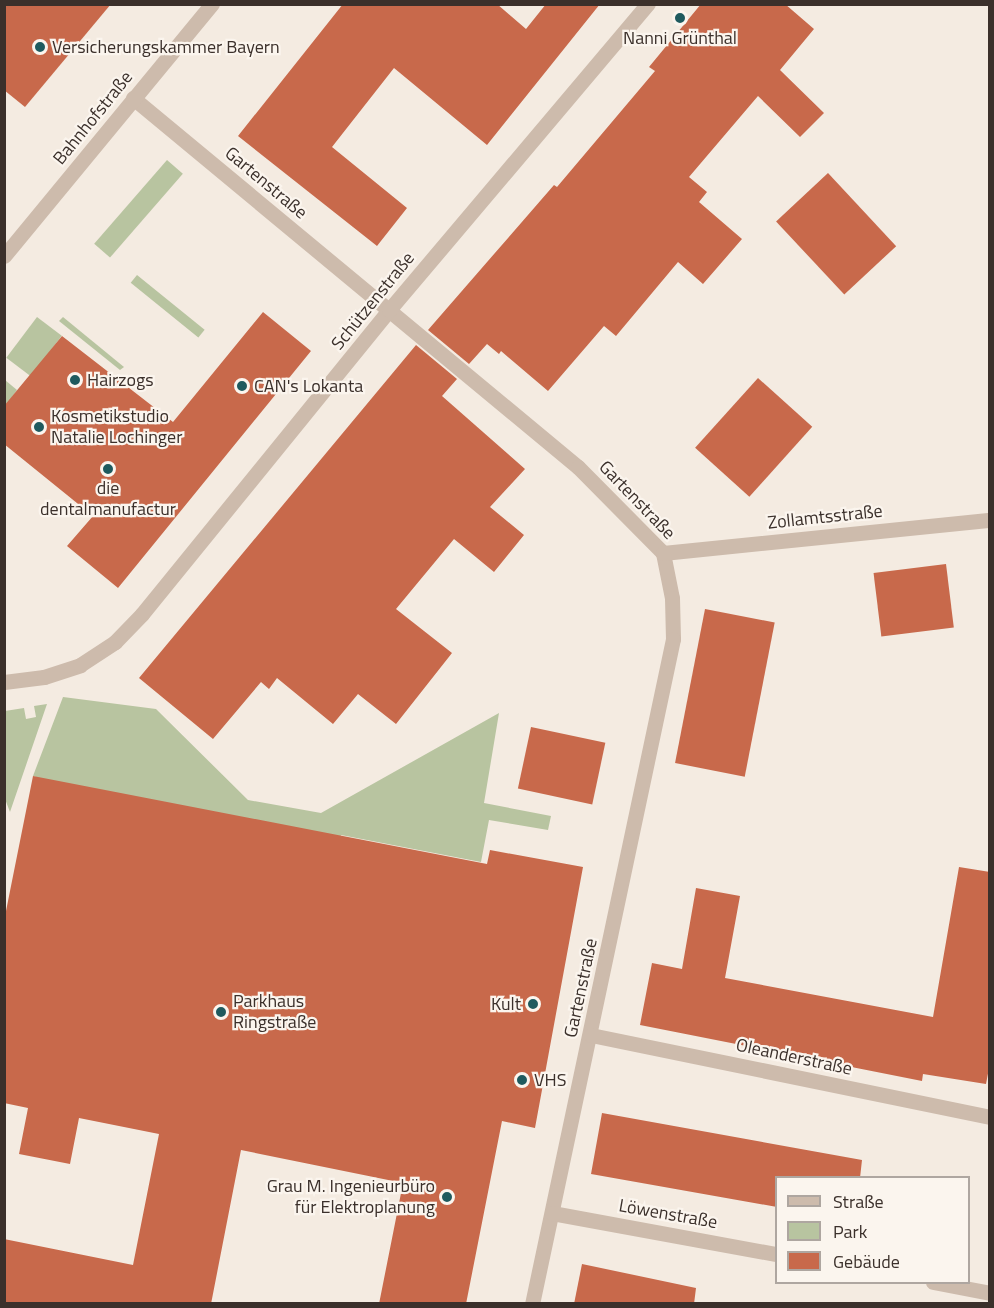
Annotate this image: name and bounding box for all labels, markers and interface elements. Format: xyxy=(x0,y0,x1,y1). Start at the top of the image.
marker: Nanni Grünthal xyxy=(673,11,687,25)
place label: Nanni Grünthal xyxy=(623,27,737,49)
place label: Versicherungskammer Bayern xyxy=(52,36,280,58)
marker: Versicherungskammer Bayern xyxy=(33,40,47,54)
street label: Bahnhofstraße xyxy=(49,67,137,169)
street label: Gartenstraße xyxy=(220,142,312,224)
street label: Schützenstraße xyxy=(327,248,419,354)
place label: Hairzogs xyxy=(87,369,154,391)
marker: Hairzogs xyxy=(68,373,82,387)
place label: CAN's Lokanta xyxy=(254,375,363,397)
marker: CAN's Lokanta xyxy=(235,379,249,393)
place label: Kosmetikstudio Natalie Lochinger xyxy=(51,406,182,448)
marker: Kosmetikstudio Natalie Lochinger xyxy=(32,420,46,434)
street label: Gartenstraße xyxy=(594,456,680,544)
marker: die dentalmanufactur xyxy=(101,462,115,476)
place label: die dentalmanufactur xyxy=(40,478,176,520)
street label: Zollamtsstraße xyxy=(767,500,883,534)
street label: Gartenstraße xyxy=(560,936,602,1040)
place label: Parkhaus Ringstraße xyxy=(233,991,316,1034)
place label: Kult xyxy=(491,993,521,1015)
marker: Kult xyxy=(526,997,540,1011)
marker: Parkhaus Ringstraße xyxy=(214,1005,228,1019)
street label: Oleanderstraße xyxy=(734,1034,854,1080)
place label: VHS xyxy=(534,1069,566,1091)
marker: VHS xyxy=(515,1073,529,1087)
place label: Grau M. Ingenieurbüro für Elektroplanung xyxy=(267,1176,435,1218)
legend xyxy=(775,1176,970,1284)
text: Straße xyxy=(833,1188,884,1215)
marker: Grau M. Ingenieurbüro für Elektroplanung xyxy=(440,1190,454,1204)
street label: Löwenstraße xyxy=(617,1195,719,1233)
text: Park xyxy=(833,1218,867,1245)
text: Gebäude xyxy=(833,1248,900,1275)

